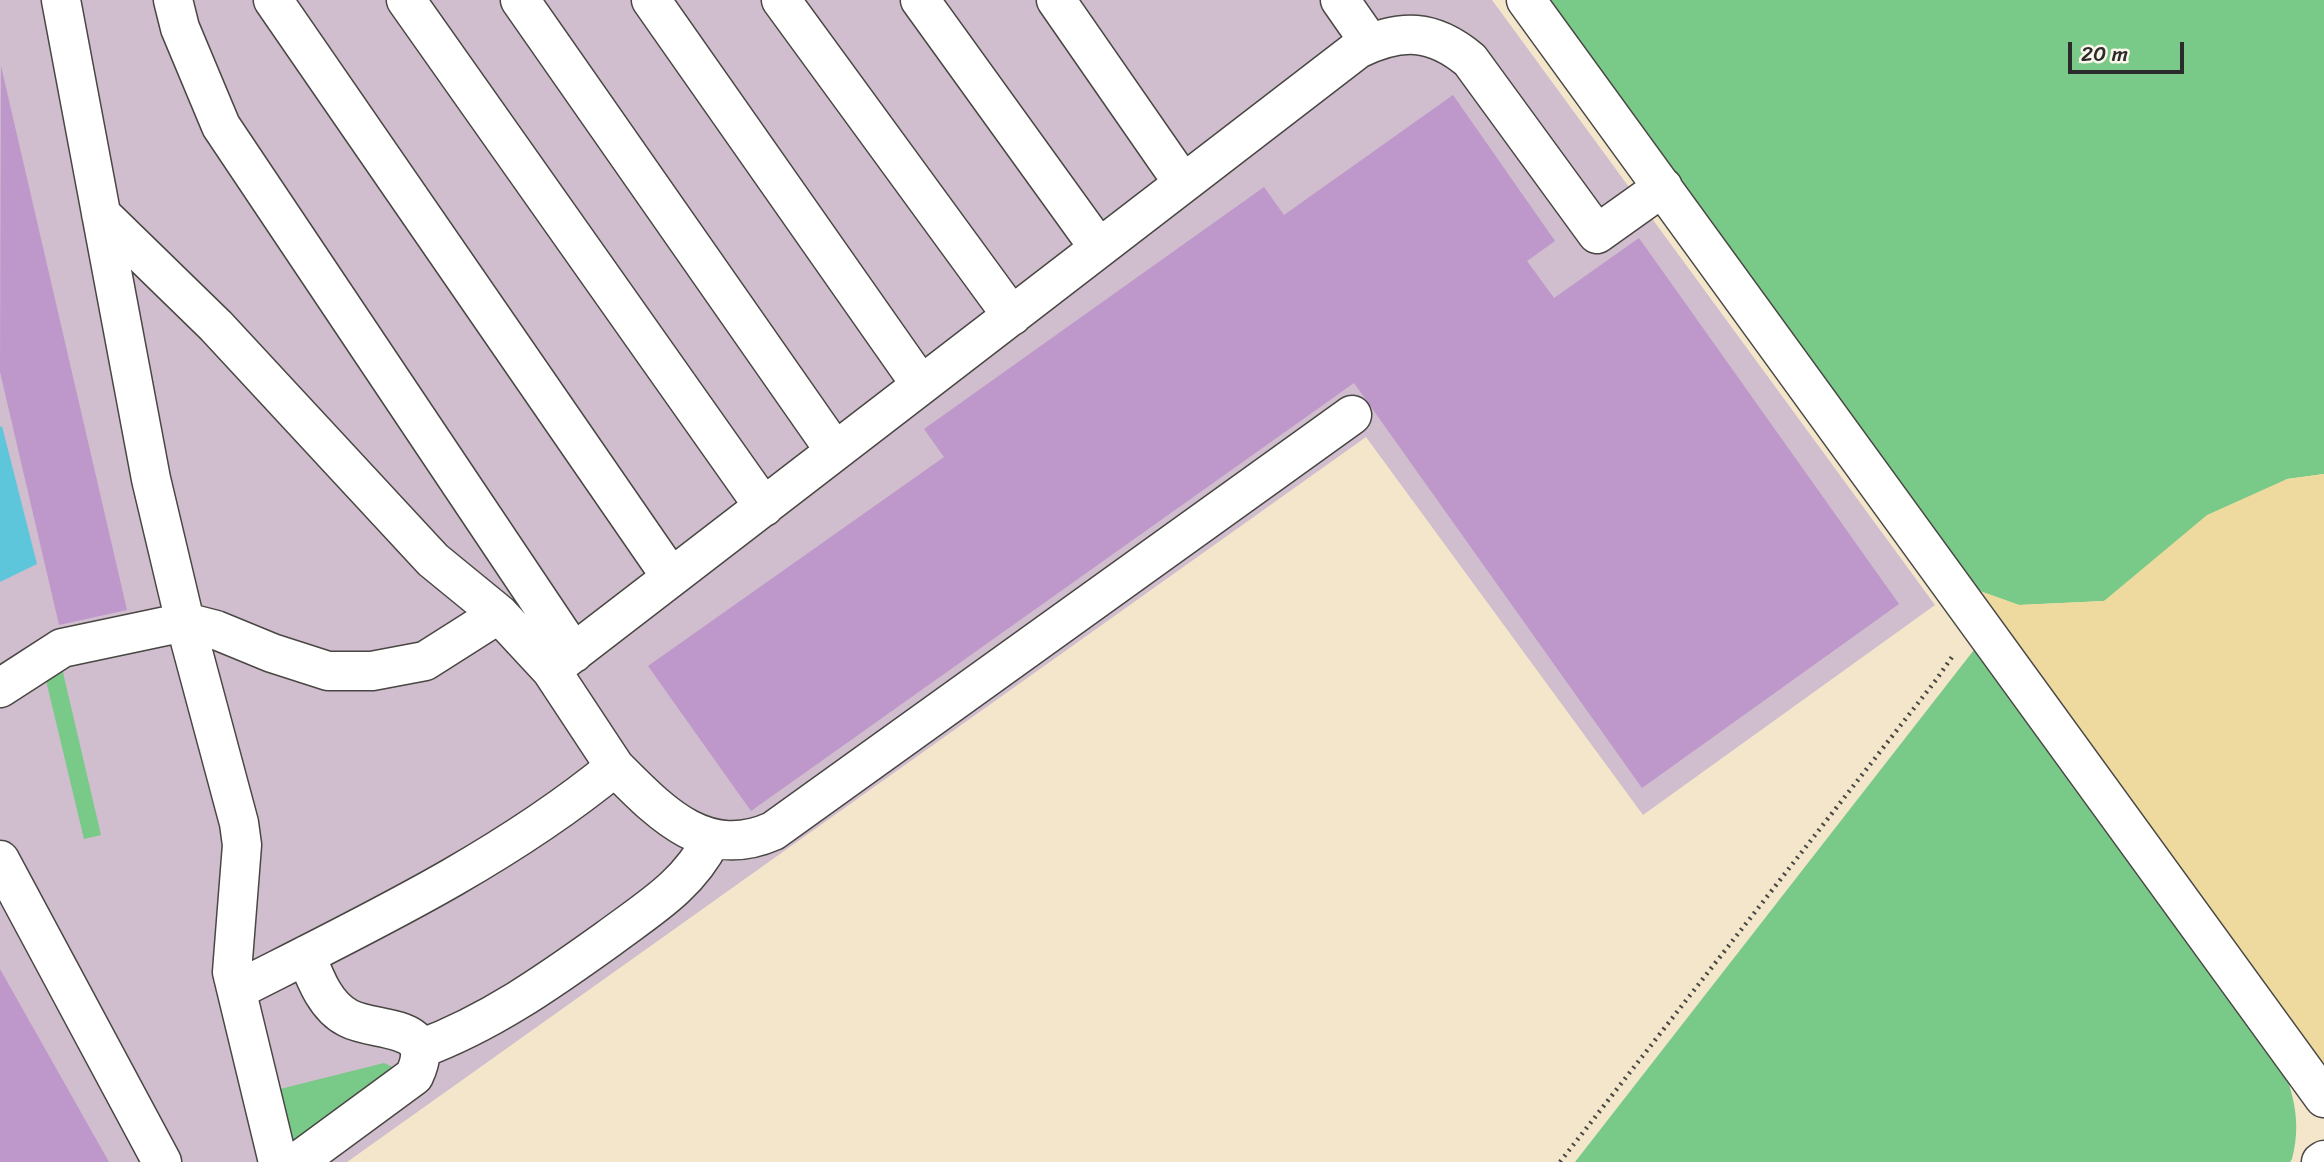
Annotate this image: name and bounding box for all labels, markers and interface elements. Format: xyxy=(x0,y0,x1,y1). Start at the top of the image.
scale bar xyxy=(2072,28,2188,72)
text: 20 m xyxy=(2081,35,2128,73)

